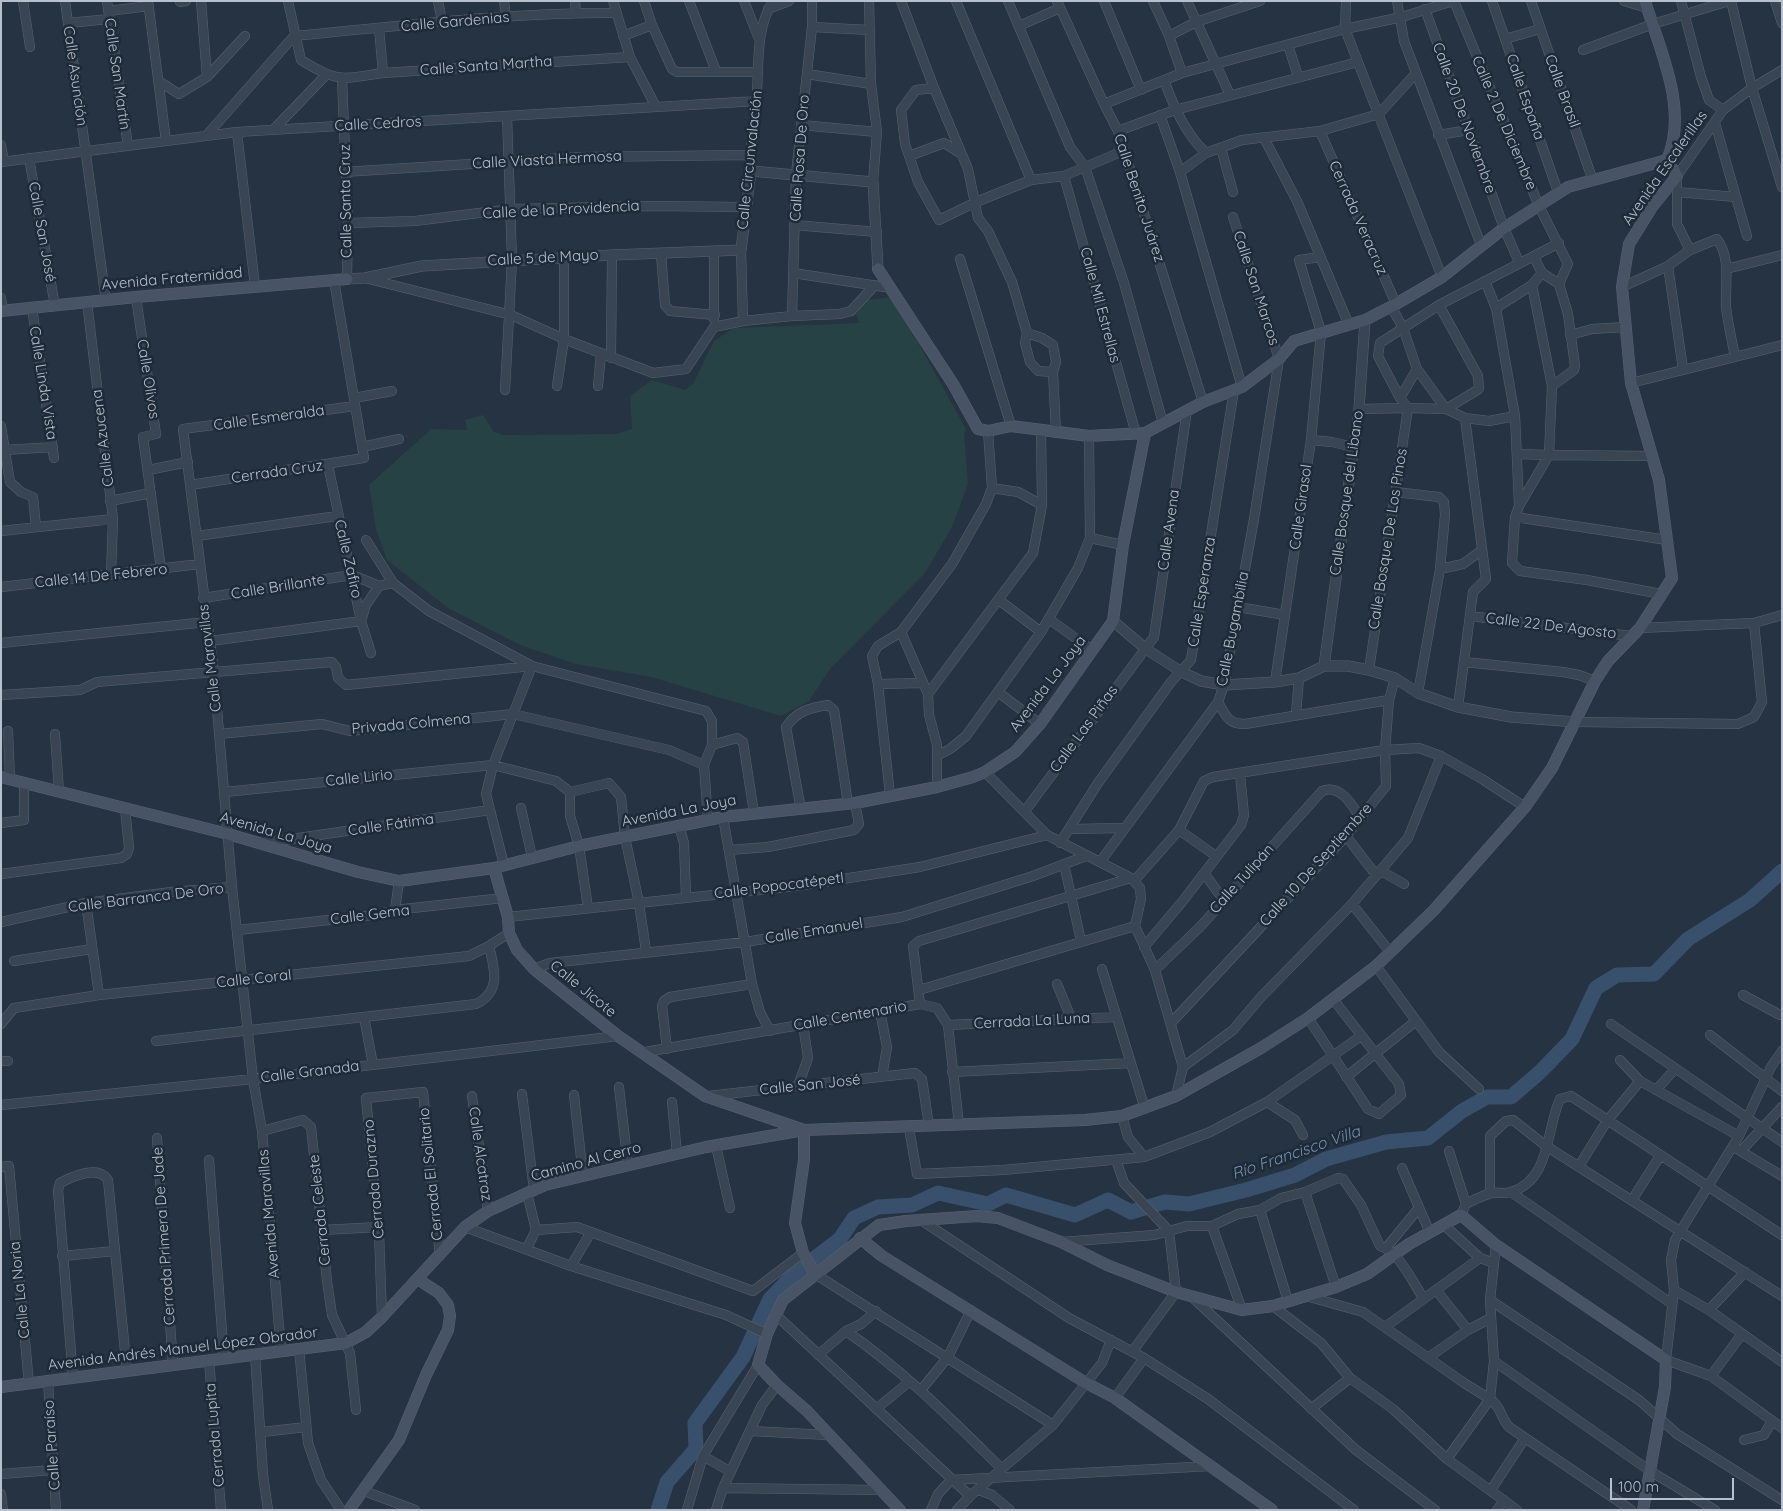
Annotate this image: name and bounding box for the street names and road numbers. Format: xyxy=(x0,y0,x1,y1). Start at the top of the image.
street label: Calle Gardenias xyxy=(400,8,510,36)
street label: Calle San Martín xyxy=(100,17,134,131)
street label: Calle Asunción xyxy=(59,25,91,127)
street label: Calle 20 De Noviembre xyxy=(1428,40,1500,196)
street label: Calle Santa Martha xyxy=(419,52,553,80)
street label: Calle España xyxy=(1502,52,1548,142)
street label: Calle Brasil xyxy=(1540,52,1584,130)
street label: Calle 2 De Diciembre xyxy=(1468,53,1540,193)
street label: Calle Circunvalación xyxy=(734,90,766,230)
street label: Calle Rosa De Oro xyxy=(787,94,813,222)
street label: Avenida Escalerillas xyxy=(1619,107,1711,229)
street label: Calle Cedros xyxy=(334,113,422,135)
street label: Calle Benito Juárez xyxy=(1110,132,1168,264)
street label: Calle Santa Cruz xyxy=(336,144,356,258)
street label: Calle Viasta Hermosa xyxy=(472,147,622,173)
street label: Cerrada Veracruz xyxy=(1325,158,1391,278)
street label: Calle San José xyxy=(24,180,60,284)
street label: Calle de la Providencia xyxy=(482,197,640,223)
street label: Calle San Marcos xyxy=(1229,228,1283,348)
street label: Calle Mil Estrellas xyxy=(1076,245,1124,365)
street label: Calle 5 de Mayo xyxy=(487,246,599,270)
street label: Avenida Fraternidad xyxy=(101,264,243,294)
street label: Calle Linda Vista xyxy=(25,325,61,441)
street label: Calle Olivos xyxy=(133,338,163,420)
street label: Calle Azucena xyxy=(88,388,118,488)
street label: Calle Esmeralda xyxy=(212,401,326,435)
street label: Calle Bosque del Libano xyxy=(1327,409,1367,577)
street label: Calle Bosque De Los Pinos xyxy=(1365,447,1411,631)
street label: Cerrada Cruz xyxy=(230,457,324,487)
street label: Calle Girasol xyxy=(1286,463,1316,551)
street label: Calle Avena xyxy=(1154,488,1184,572)
street label: Calle Zafiro xyxy=(330,518,366,600)
street label: Calle Esperanza xyxy=(1184,536,1220,648)
street label: Calle 14 De Febrero xyxy=(34,560,168,592)
street label: Calle Bugambilia xyxy=(1213,570,1253,688)
street label: Calle Brillante xyxy=(230,571,326,603)
street label: Calle Maravillas xyxy=(194,603,226,713)
street label: Calle 22 De Agosto xyxy=(1485,609,1617,643)
street label: Avenida La Joya xyxy=(1006,632,1090,736)
street label: Calle Las Piñas xyxy=(1046,682,1122,776)
street label: Privada Colmena xyxy=(351,710,471,738)
street label: Calle Lirio xyxy=(325,766,393,790)
street label: Avenida La Joya xyxy=(620,791,738,831)
street label: Calle 10 De Septiembre xyxy=(1256,800,1376,930)
street label: Avenida La Joya xyxy=(218,808,334,858)
street label: Calle Fátima xyxy=(347,810,435,840)
street label: Calle Tulipán xyxy=(1206,840,1278,918)
street label: Calle Popocatépetl xyxy=(713,869,845,903)
street label: Calle Barranca De Oro xyxy=(67,880,225,916)
street label: Calle Gema xyxy=(329,901,411,929)
street label: Calle Emanuel xyxy=(764,914,864,948)
street label: Calle Jicote xyxy=(546,957,620,1021)
street label: Calle Coral xyxy=(216,966,292,992)
street label: Calle Centenario xyxy=(792,997,908,1035)
street label: Cerrada La Luna xyxy=(973,1009,1091,1033)
street label: Calle Granada xyxy=(260,1057,360,1087)
street label: Calle San José xyxy=(759,1071,861,1099)
street label: Calle Alcatraz xyxy=(464,1106,496,1202)
street label: Cerrada El Solitario xyxy=(415,1107,447,1241)
street label: Cerrada Durazno xyxy=(360,1118,388,1240)
street label: Camino Al Cerro xyxy=(529,1139,643,1185)
street label: Cerrada Primera De Jade xyxy=(149,1146,179,1326)
street label: Avenida Maravillas xyxy=(254,1148,284,1280)
street label: Cerrada Celeste xyxy=(305,1154,335,1266)
street label: Calle La Noria xyxy=(6,1241,34,1339)
street label: Avenida Andrés Manuel López Obrador xyxy=(47,1323,319,1375)
street label: Cerrada Lupita xyxy=(202,1382,228,1488)
street label: Calle Paraíso xyxy=(40,1399,64,1491)

